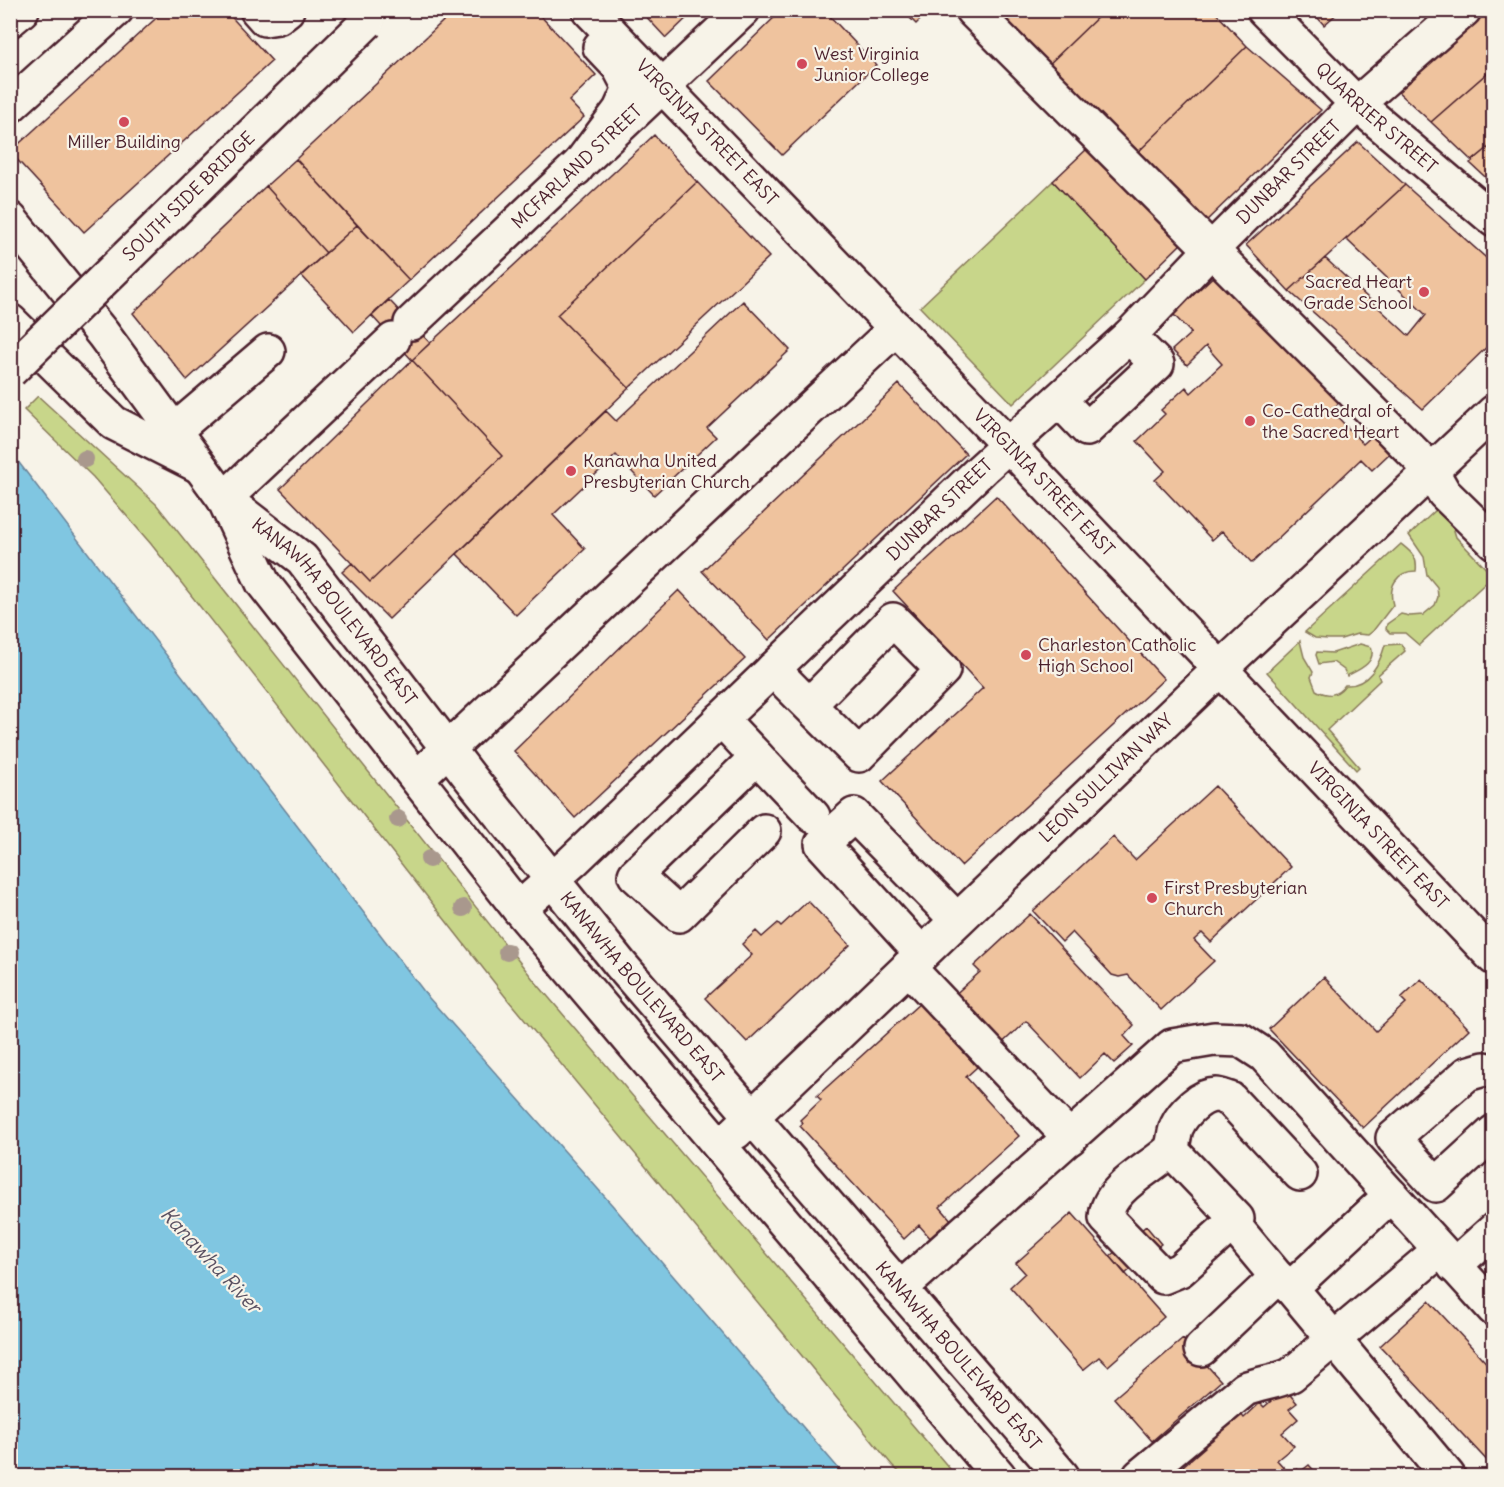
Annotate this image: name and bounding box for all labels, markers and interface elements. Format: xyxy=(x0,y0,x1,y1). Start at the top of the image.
place label: West Virginia Junior College xyxy=(814,42,929,86)
street label: VIRGINIA STREET EAST xyxy=(631,54,783,210)
marker: West Virginia Junior College xyxy=(795,57,809,71)
street label: QUARRIER STREET xyxy=(1311,57,1442,178)
street label: MCFARLAND STREET xyxy=(506,99,647,233)
marker: Miller Building xyxy=(117,115,131,129)
street label: DUNBAR STREET xyxy=(1232,115,1345,229)
street label: SOUTH SIDE BRIDGE xyxy=(117,126,259,266)
place label: Miller Building xyxy=(67,130,181,153)
place label: Sacred Heart Grade School xyxy=(1303,270,1412,314)
marker: Sacred Heart Grade School xyxy=(1417,285,1431,299)
place label: Co-Cathedral of the Sacred Heart xyxy=(1262,399,1399,443)
street label: VIRGINIA STREET EAST xyxy=(969,404,1120,561)
marker: Co-Cathedral of the Sacred Heart xyxy=(1243,414,1257,428)
place label: Kanawha United Presbyterian Church xyxy=(583,449,750,493)
street label: DUNBAR STREET xyxy=(881,453,997,565)
marker: Kanawha United Presbyterian Church xyxy=(564,464,578,478)
street label: KANAWHA BOULEVARD EAST xyxy=(247,513,422,710)
place label: Charleston Catholic High School xyxy=(1038,633,1196,677)
marker: Charleston Catholic High School xyxy=(1019,648,1033,662)
street label: LEON SULLIVAN WAY xyxy=(1034,708,1177,847)
street label: VIRGINIA STREET EAST xyxy=(1303,757,1454,914)
place label: First Presbyterian Church xyxy=(1164,876,1307,920)
street label: KANAWHA BOULEVARD EAST xyxy=(555,887,729,1087)
marker: First Presbyterian Church xyxy=(1145,891,1159,905)
water label: Kanawha River xyxy=(156,1201,269,1320)
street label: KANAWHA BOULEVARD EAST xyxy=(871,1256,1046,1455)

